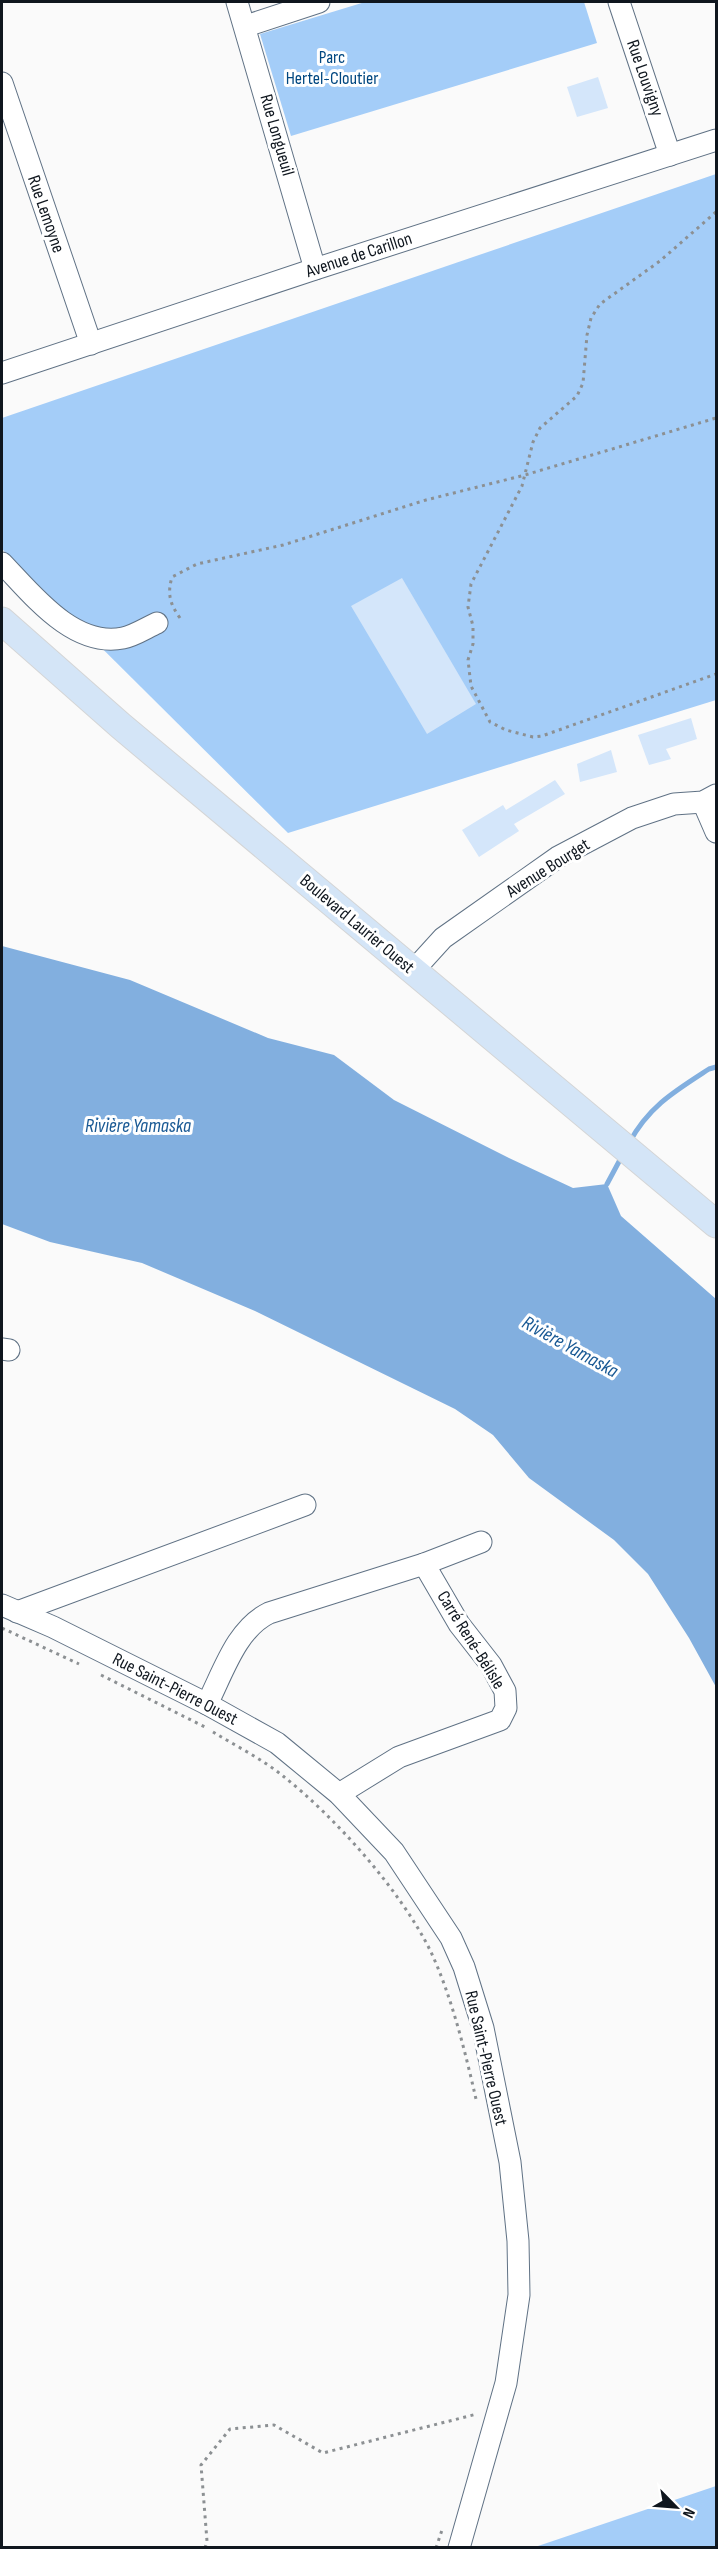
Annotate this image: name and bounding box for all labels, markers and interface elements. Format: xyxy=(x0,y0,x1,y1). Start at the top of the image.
street label: Rue Louvigny xyxy=(622,37,668,119)
park label: Parc Hertel-Cloutier xyxy=(286,47,378,89)
street label: Rue Longueuil xyxy=(255,92,299,178)
street label: Rue Lemoyne xyxy=(23,173,69,255)
street label: Avenue de Carillon xyxy=(302,228,415,282)
street label: Avenue Bourget xyxy=(502,834,594,902)
street label: Boulevard Laurier Ouest xyxy=(296,870,419,978)
water label: Rivière Yamaska xyxy=(85,1114,191,1138)
water label: Rivière Yamaska xyxy=(518,1311,622,1383)
street label: Carré René-Bélisle xyxy=(432,1587,510,1693)
street label: Rue Saint-Pierre Ouest xyxy=(109,1648,242,1730)
street label: Rue Saint-Pierre Ouest xyxy=(460,1989,512,2128)
north arrow xyxy=(646,2477,706,2537)
text: N xyxy=(678,2505,699,2521)

